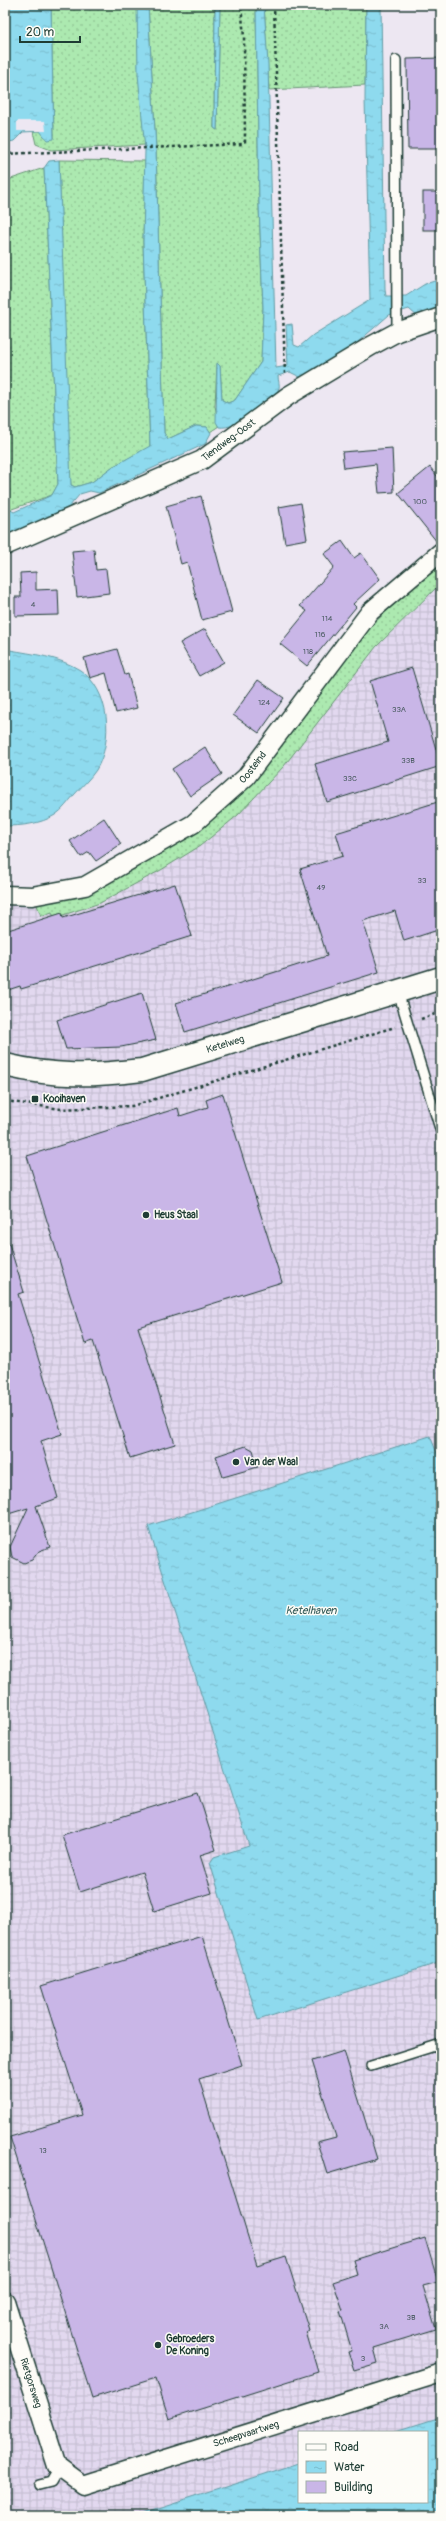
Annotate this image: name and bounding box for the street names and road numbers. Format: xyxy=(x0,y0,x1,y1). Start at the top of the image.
street label: Tiendweg-Oost xyxy=(199,416,258,464)
street label: Oosteind xyxy=(237,749,269,786)
street label: Ketelweg xyxy=(205,1033,246,1056)
street label: Rietgorsweg xyxy=(17,2357,44,2409)
street label: Scheepvaartweg xyxy=(212,2418,280,2450)

